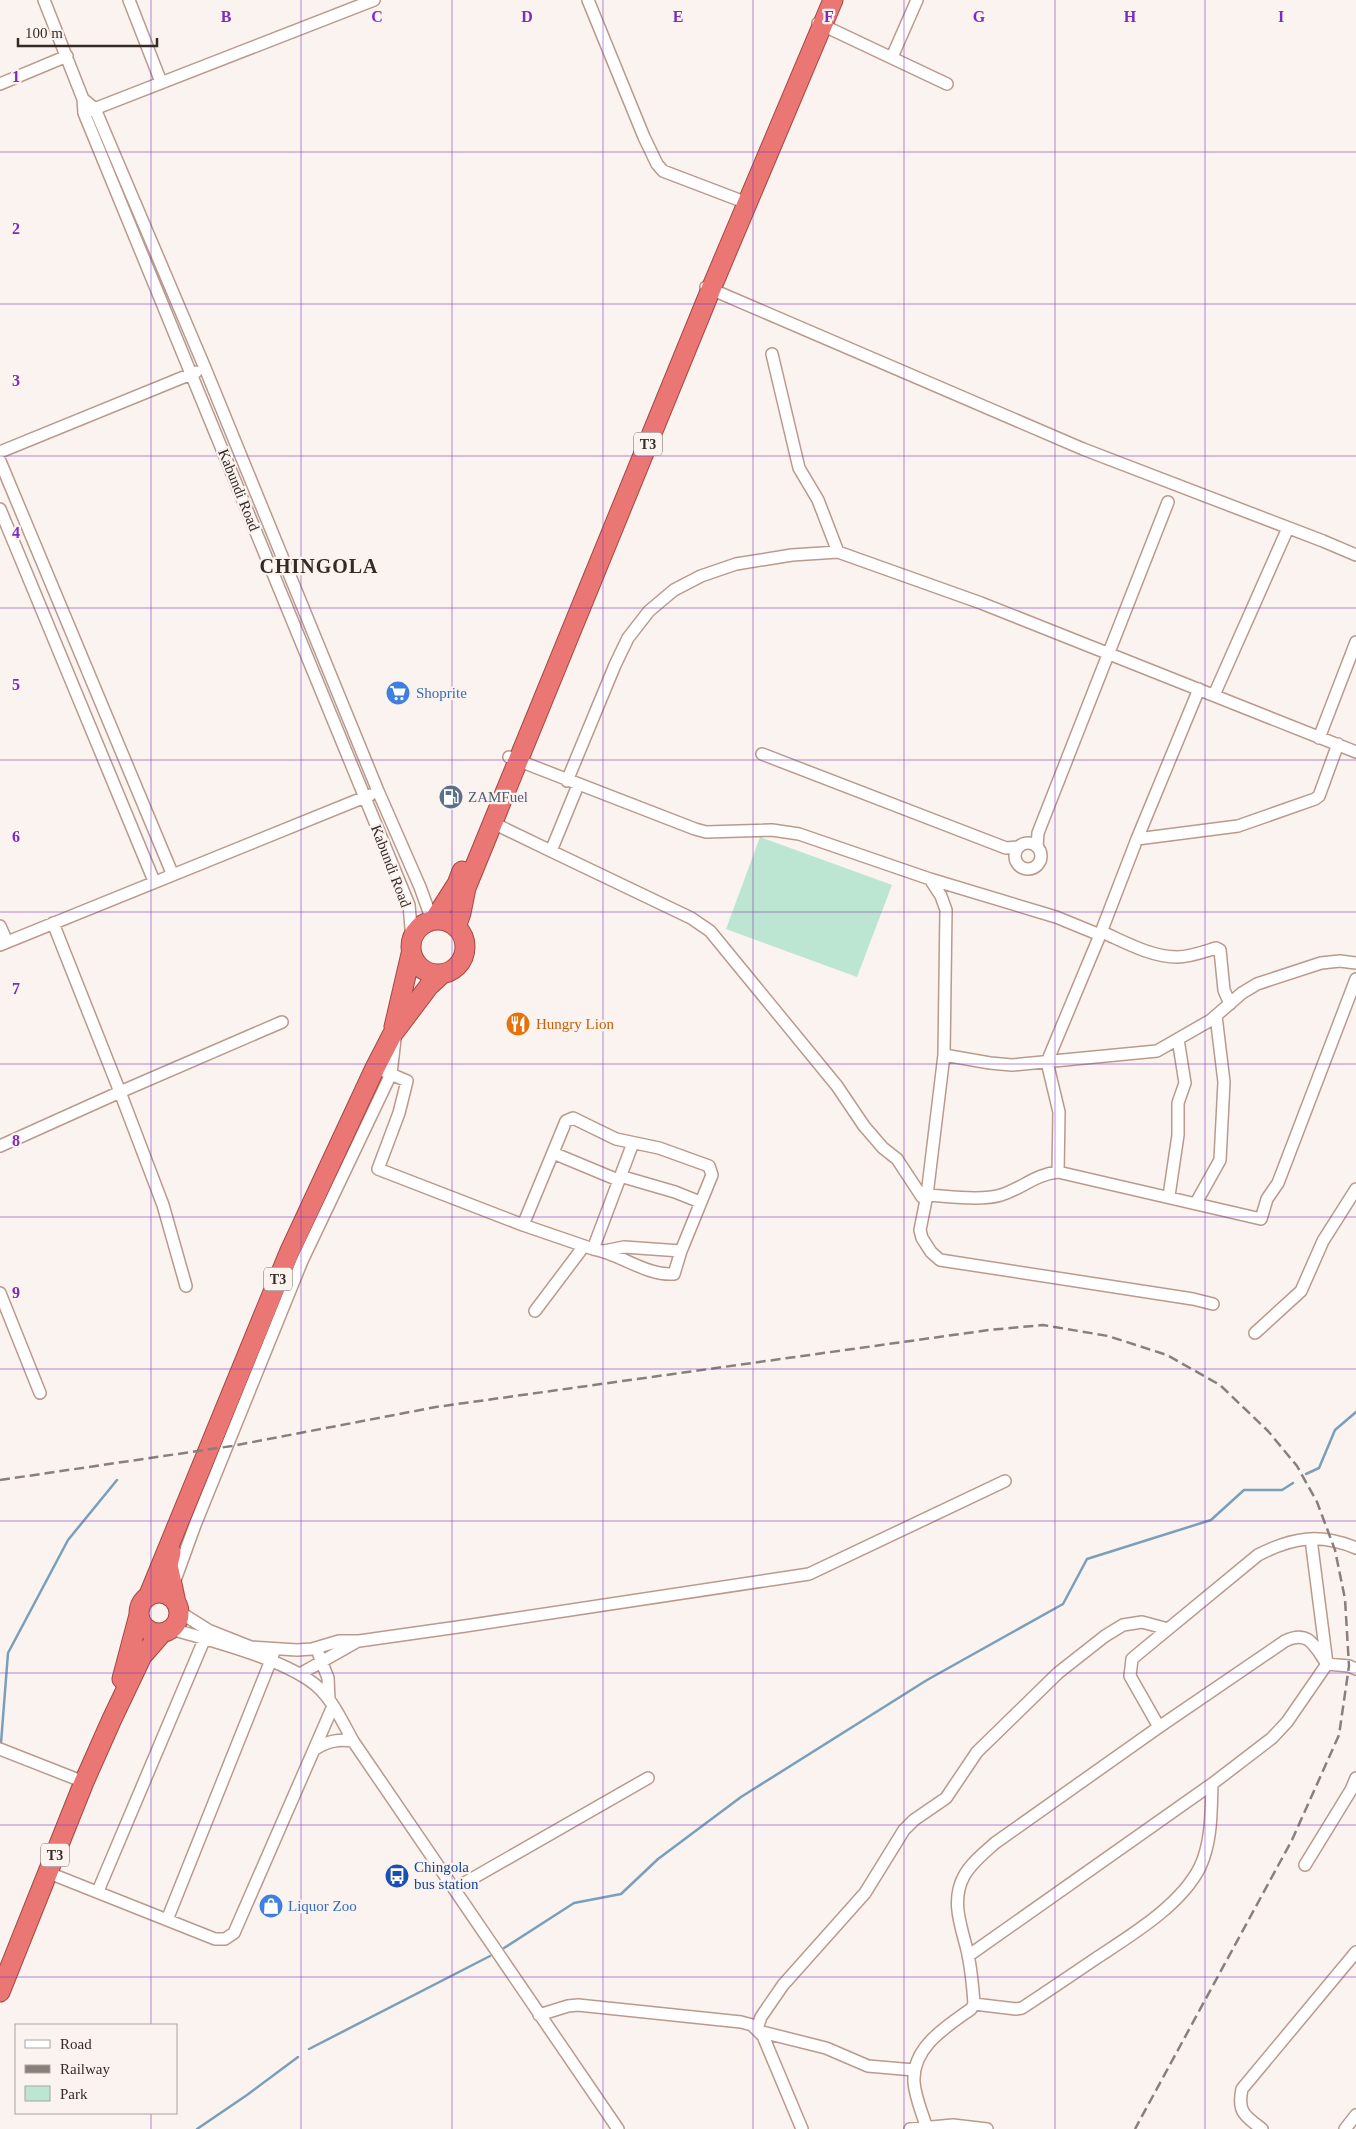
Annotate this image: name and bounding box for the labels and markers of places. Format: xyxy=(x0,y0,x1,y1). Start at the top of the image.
supermarket icon: Shoprite xyxy=(385,680,411,706)
place label: Shoprite xyxy=(416,685,467,701)
fuel station icon: ZAMFuel xyxy=(438,784,464,810)
place label: ZAMFuel xyxy=(468,789,528,805)
restaurant icon: Hungry Lion xyxy=(505,1011,531,1037)
place label: Hungry Lion xyxy=(536,1016,614,1032)
place label: Chingola bus station xyxy=(414,1859,479,1892)
bus stop icon: Chingola bus station xyxy=(384,1863,410,1889)
shop icon: Liquor Zoo xyxy=(258,1893,284,1919)
place label: Liquor Zoo xyxy=(288,1898,357,1914)

